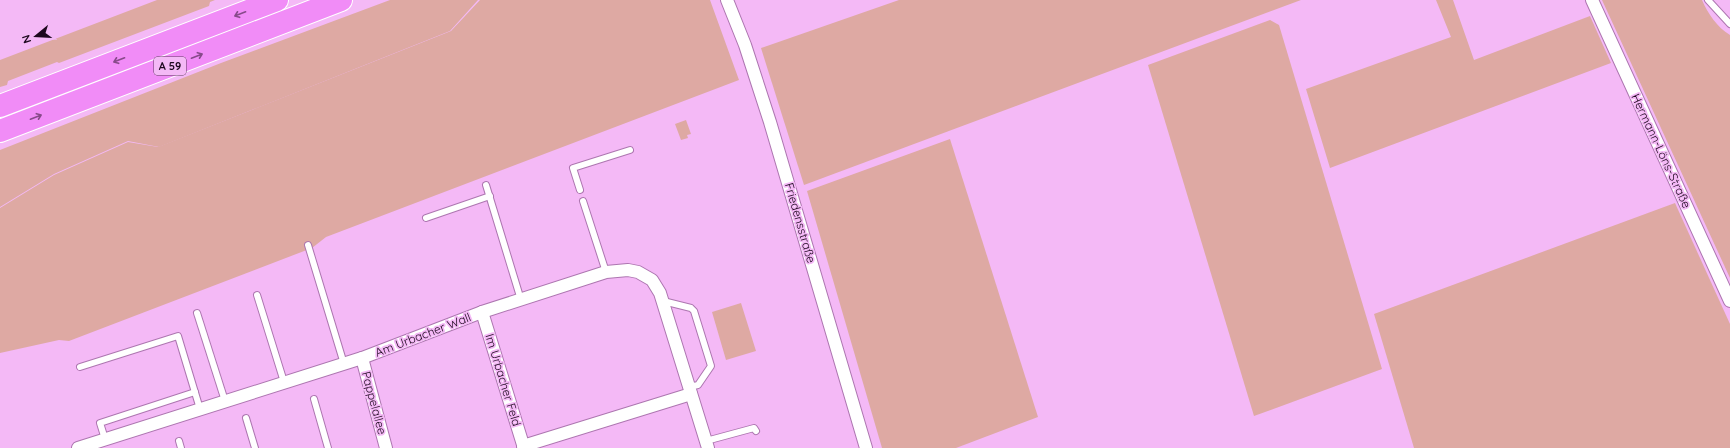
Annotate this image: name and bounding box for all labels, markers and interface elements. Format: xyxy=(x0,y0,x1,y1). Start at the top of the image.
one-way arrow xyxy=(235,10,247,18)
north arrow xyxy=(16,16,56,56)
text: N xyxy=(19,33,34,45)
one-way arrow xyxy=(190,51,202,59)
one-way arrow xyxy=(113,57,125,65)
road number: A 59 xyxy=(154,57,186,75)
street label: Hermann-Löns-Straße xyxy=(1628,91,1695,210)
one-way arrow xyxy=(30,113,42,121)
street label: Friedensstraße xyxy=(782,181,819,265)
street label: Am Urbacher Wall xyxy=(373,309,473,360)
street label: Im Urbacher Feld xyxy=(482,332,525,428)
street label: Pappelallee xyxy=(359,370,390,436)

